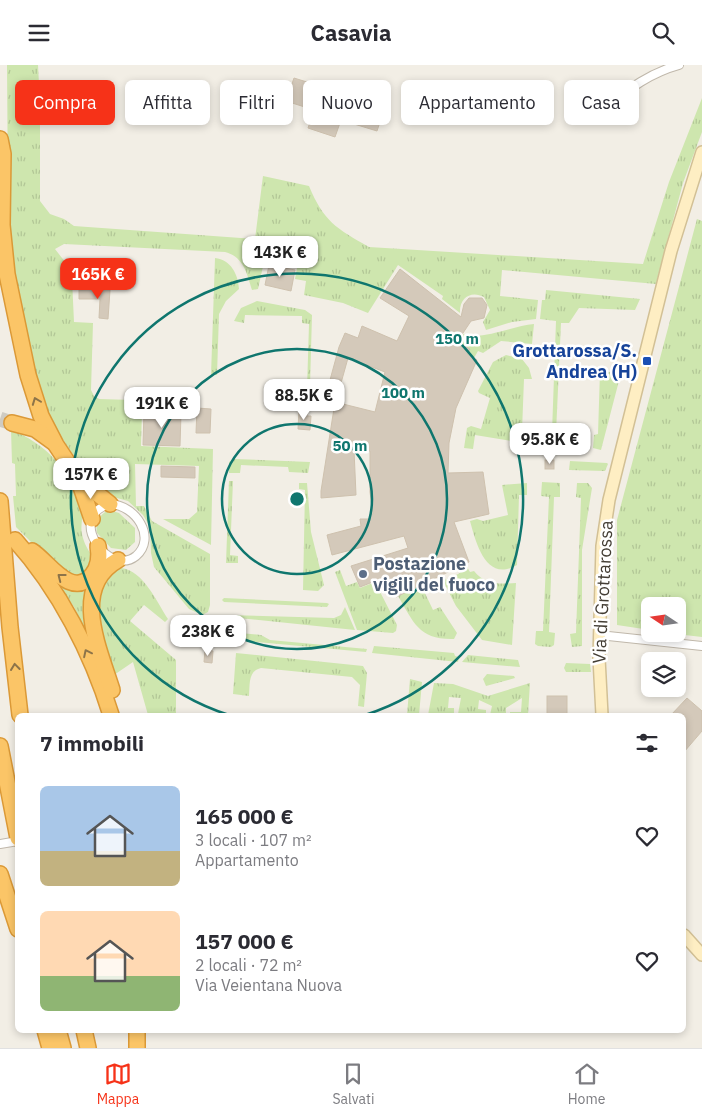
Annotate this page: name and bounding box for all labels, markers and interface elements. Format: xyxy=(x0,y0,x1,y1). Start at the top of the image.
text: Casavia xyxy=(311,18,391,47)
icon: menu xyxy=(25,19,53,47)
icon: search xyxy=(649,19,677,47)
chip: Compra xyxy=(15,80,115,125)
chip: Affitta xyxy=(125,80,210,125)
chip: Filtri xyxy=(220,80,293,125)
chip: Nuovo xyxy=(303,80,391,125)
chip: Appartamento xyxy=(401,80,554,125)
chip: Casa xyxy=(564,80,639,125)
pin: 143K € xyxy=(239,235,321,278)
text: 143K € xyxy=(253,242,307,262)
pin: 165K € xyxy=(57,257,139,300)
text: 165K € xyxy=(71,264,125,284)
text: 150 m xyxy=(435,329,479,348)
place label: Grottarossa/S. Andrea (H) xyxy=(512,339,637,383)
marker: Grottarossa/S. Andrea (H) xyxy=(641,355,653,367)
pin: 88.5K € xyxy=(258,379,350,421)
text: 100 m xyxy=(381,383,425,402)
text: 88.5K € xyxy=(275,385,333,405)
pin: 191K € xyxy=(121,387,203,429)
text: 191K € xyxy=(135,393,189,413)
one-way arrow xyxy=(31,397,42,406)
pin: 95.8K € xyxy=(504,423,596,465)
text: 95.8K € xyxy=(521,429,579,449)
text: 50 m xyxy=(333,436,367,455)
pin: 157K € xyxy=(50,457,132,500)
text: 157K € xyxy=(64,464,118,484)
centre of rings xyxy=(288,490,306,508)
street label: Via di Grottarossa xyxy=(587,519,618,664)
place label: Postazione vigili del fuoco xyxy=(373,552,495,596)
marker: Postazione vigili del fuoco xyxy=(357,568,369,580)
one-way arrow xyxy=(58,574,67,583)
north arrow xyxy=(641,597,686,643)
map controls xyxy=(641,597,686,697)
pin: 238K € xyxy=(167,615,249,657)
text: 238K € xyxy=(181,621,235,641)
one-way arrow xyxy=(83,650,93,659)
button: layers xyxy=(641,652,686,697)
one-way arrow xyxy=(10,662,21,670)
text: 7 immobili xyxy=(40,729,144,757)
icon: filters xyxy=(633,729,661,757)
text: 165 000 € xyxy=(195,802,294,830)
icon: home xyxy=(80,806,140,866)
icon: heart xyxy=(633,822,661,850)
text: 3 locali · 107 m² xyxy=(195,830,311,850)
text: Appartamento xyxy=(195,850,299,870)
text: 157 000 € xyxy=(195,927,294,955)
icon: home xyxy=(80,931,140,991)
icon: heart xyxy=(633,947,661,975)
text: 2 locali · 72 m² xyxy=(195,955,302,975)
text: Via Veientana Nuova xyxy=(195,975,342,995)
tab: Mappa xyxy=(97,1060,139,1108)
tab: Salvati xyxy=(332,1060,374,1108)
tab: Home xyxy=(568,1060,605,1108)

